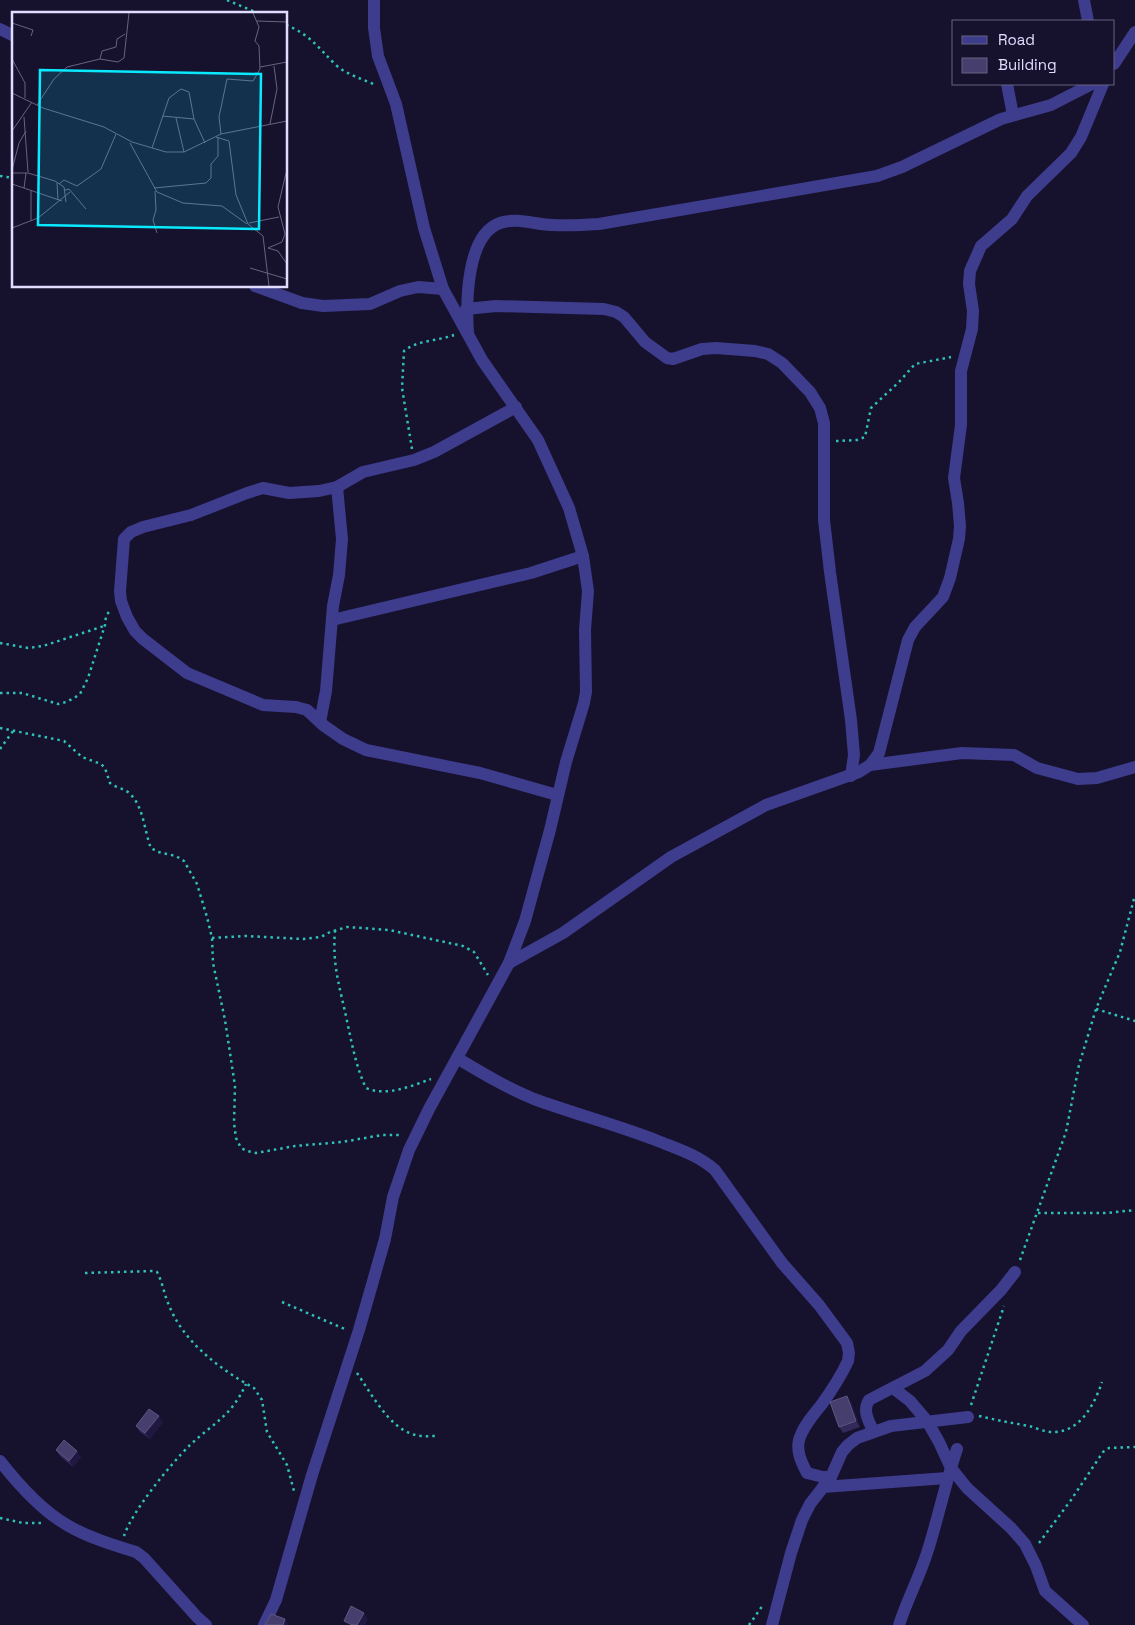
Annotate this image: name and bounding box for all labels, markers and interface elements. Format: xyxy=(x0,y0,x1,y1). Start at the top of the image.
inset map xyxy=(12,12,288,288)
legend xyxy=(952,20,1115,85)
text: Road xyxy=(998,30,1035,49)
text: Building xyxy=(998,55,1057,74)

